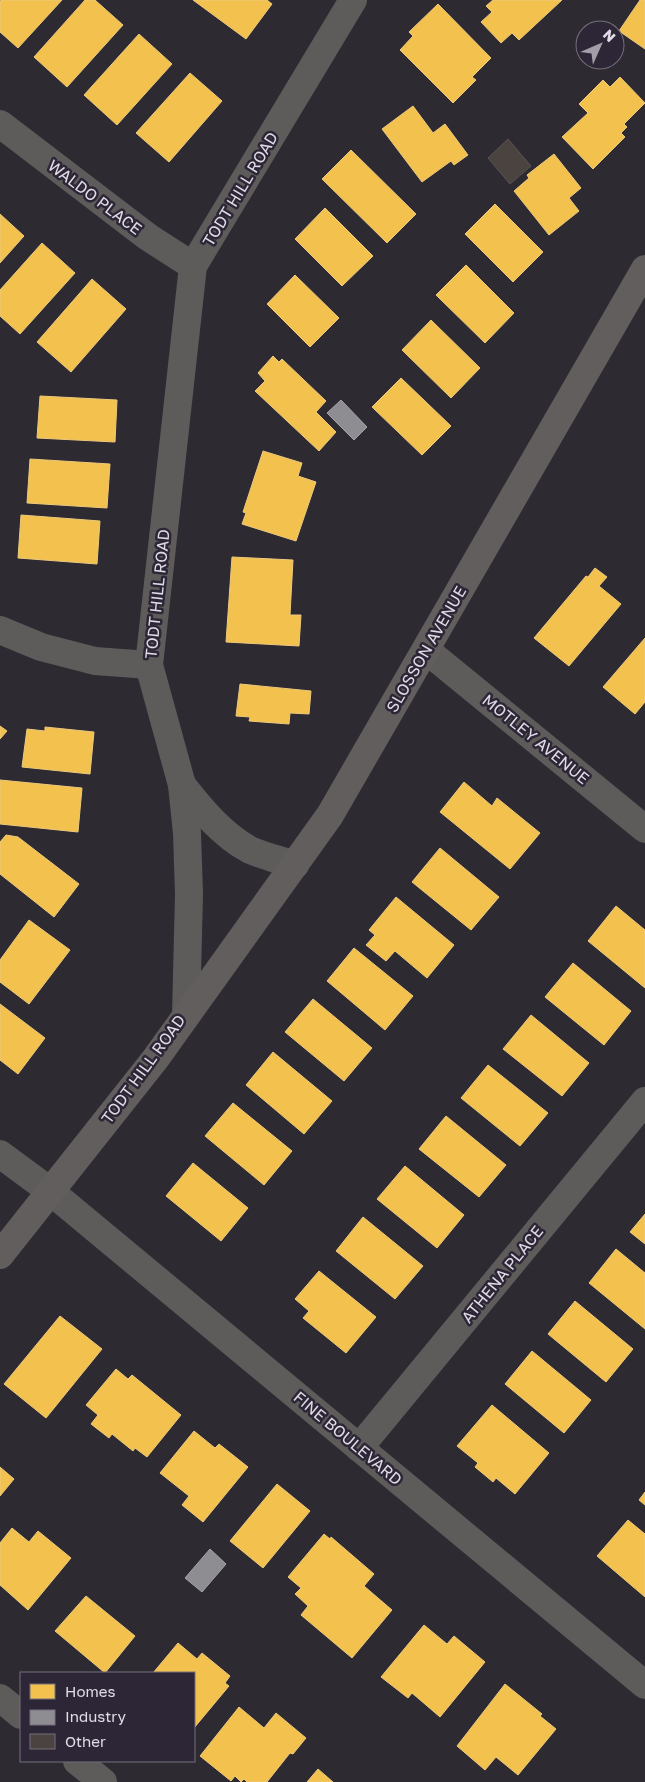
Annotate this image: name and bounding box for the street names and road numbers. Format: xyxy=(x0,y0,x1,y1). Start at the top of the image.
street label: TODT HILL ROAD xyxy=(198,128,282,250)
street label: WALDO PLACE xyxy=(44,155,146,239)
street label: TODT HILL ROAD xyxy=(140,528,174,660)
street label: SLOSSON AVENUE xyxy=(382,582,470,716)
street label: MOTLEY AVENUE xyxy=(478,690,594,788)
street label: TODT HILL ROAD xyxy=(97,1011,189,1127)
street label: ATHENA PLACE xyxy=(457,1221,547,1327)
street label: FINE BOULEVARD xyxy=(290,1387,406,1489)

